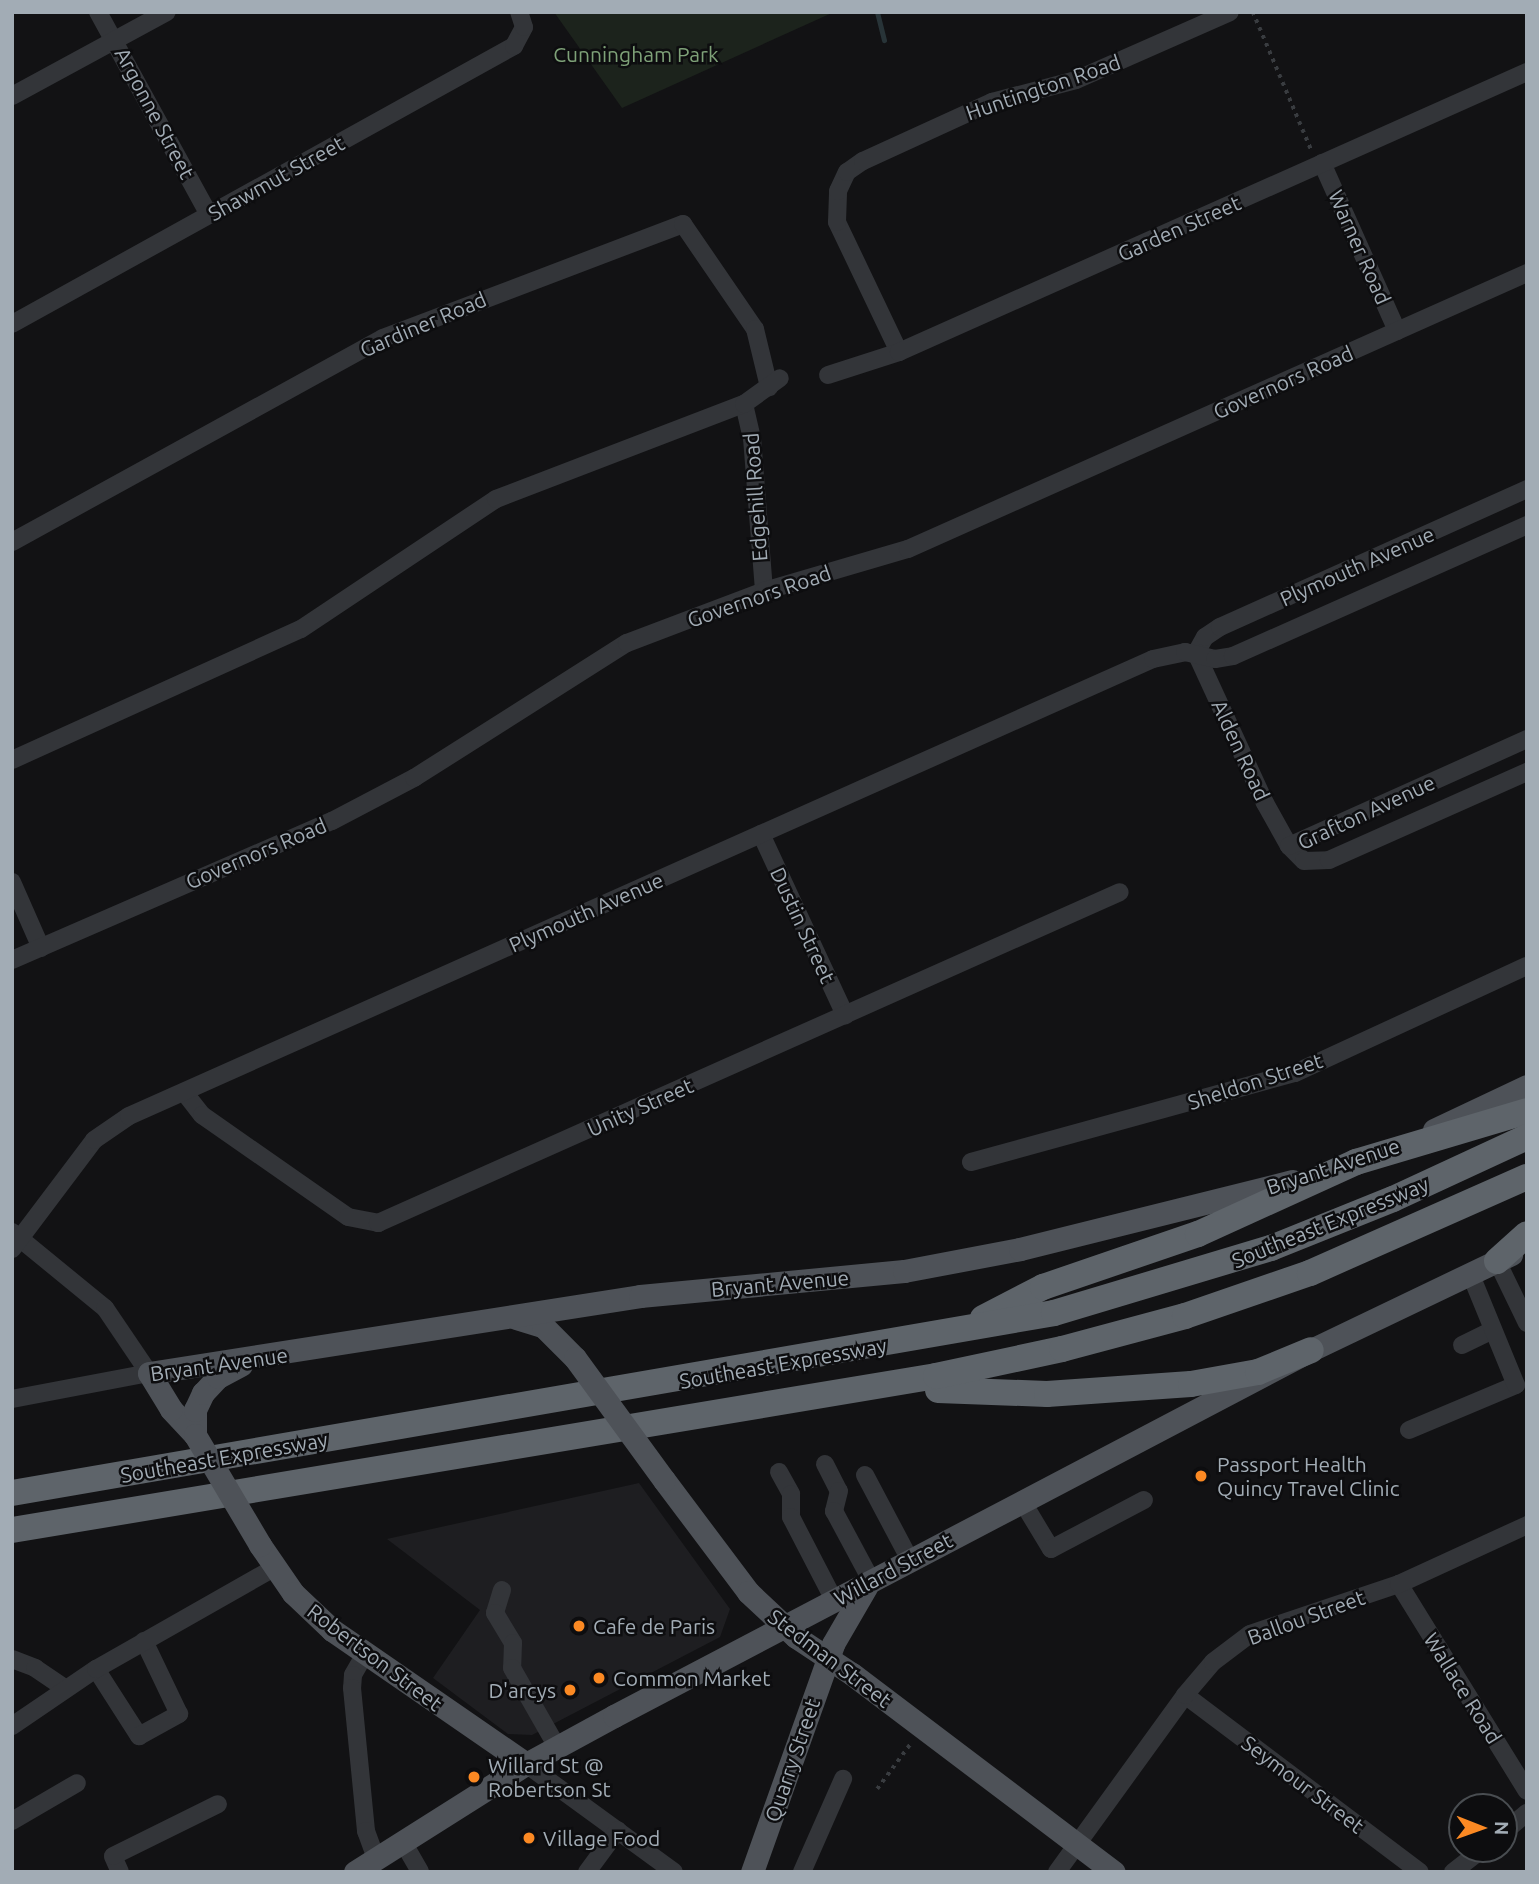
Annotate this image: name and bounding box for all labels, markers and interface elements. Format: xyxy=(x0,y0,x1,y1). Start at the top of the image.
park label: Cunningham Park xyxy=(553,41,719,67)
street label: Argonne Street xyxy=(110,43,200,183)
street label: Huntington Road xyxy=(962,49,1124,125)
street label: Shawmut Street xyxy=(203,130,349,226)
street label: Warner Road xyxy=(1324,186,1396,308)
street label: Garden Street xyxy=(1114,190,1244,266)
street label: Gardiner Road xyxy=(356,286,490,362)
street label: Governors Road xyxy=(1209,340,1357,424)
street label: Edgehill Road xyxy=(738,432,772,562)
street label: Plymouth Avenue xyxy=(1276,521,1438,611)
street label: Governors Road xyxy=(684,560,834,632)
street label: Alden Road xyxy=(1207,696,1275,804)
street label: Grafton Avenue xyxy=(1293,769,1439,855)
street label: Governors Road xyxy=(182,812,330,894)
street label: Dustin Street xyxy=(765,863,841,987)
street label: Plymouth Avenue xyxy=(505,867,667,957)
street label: Sheldon Street xyxy=(1184,1047,1326,1115)
street label: Unity Street xyxy=(583,1072,697,1142)
street label: Bryant Avenue xyxy=(1263,1133,1403,1199)
street label: Southeast Expressway xyxy=(1228,1171,1432,1273)
street label: Bryant Avenue xyxy=(710,1264,850,1302)
street label: Southeast Expressway xyxy=(677,1332,889,1394)
street label: Bryant Avenue xyxy=(149,1342,289,1386)
street label: Southeast Expressway xyxy=(118,1426,330,1488)
place label: Passport Health Quincy Travel Clinic xyxy=(1217,1451,1399,1501)
marker: Passport Health Quincy Travel Clinic xyxy=(1191,1466,1211,1486)
street label: Willard Street xyxy=(829,1527,957,1611)
street label: Ballou Street xyxy=(1244,1584,1368,1650)
street label: Robertson Street xyxy=(303,1598,447,1716)
street label: Stedman Street xyxy=(764,1604,896,1712)
place label: Cafe de Paris xyxy=(593,1613,715,1639)
marker: Cafe de Paris xyxy=(571,1618,587,1634)
street label: Wallace Road xyxy=(1419,1628,1507,1748)
place label: Common Market xyxy=(613,1665,771,1691)
marker: Common Market xyxy=(591,1670,607,1686)
place label: D'arcys xyxy=(488,1677,556,1703)
marker: D'arcys xyxy=(562,1682,578,1698)
street label: Quarry Street xyxy=(759,1695,825,1825)
street label: Seymour Street xyxy=(1237,1730,1369,1838)
place label: Willard St @ Robertson St xyxy=(488,1752,611,1802)
marker: Willard St @ Robertson St xyxy=(466,1769,482,1785)
north arrow xyxy=(1448,1793,1518,1863)
text: N xyxy=(1491,1821,1513,1836)
place label: Village Food xyxy=(543,1825,660,1851)
marker: Village Food xyxy=(521,1830,537,1846)

